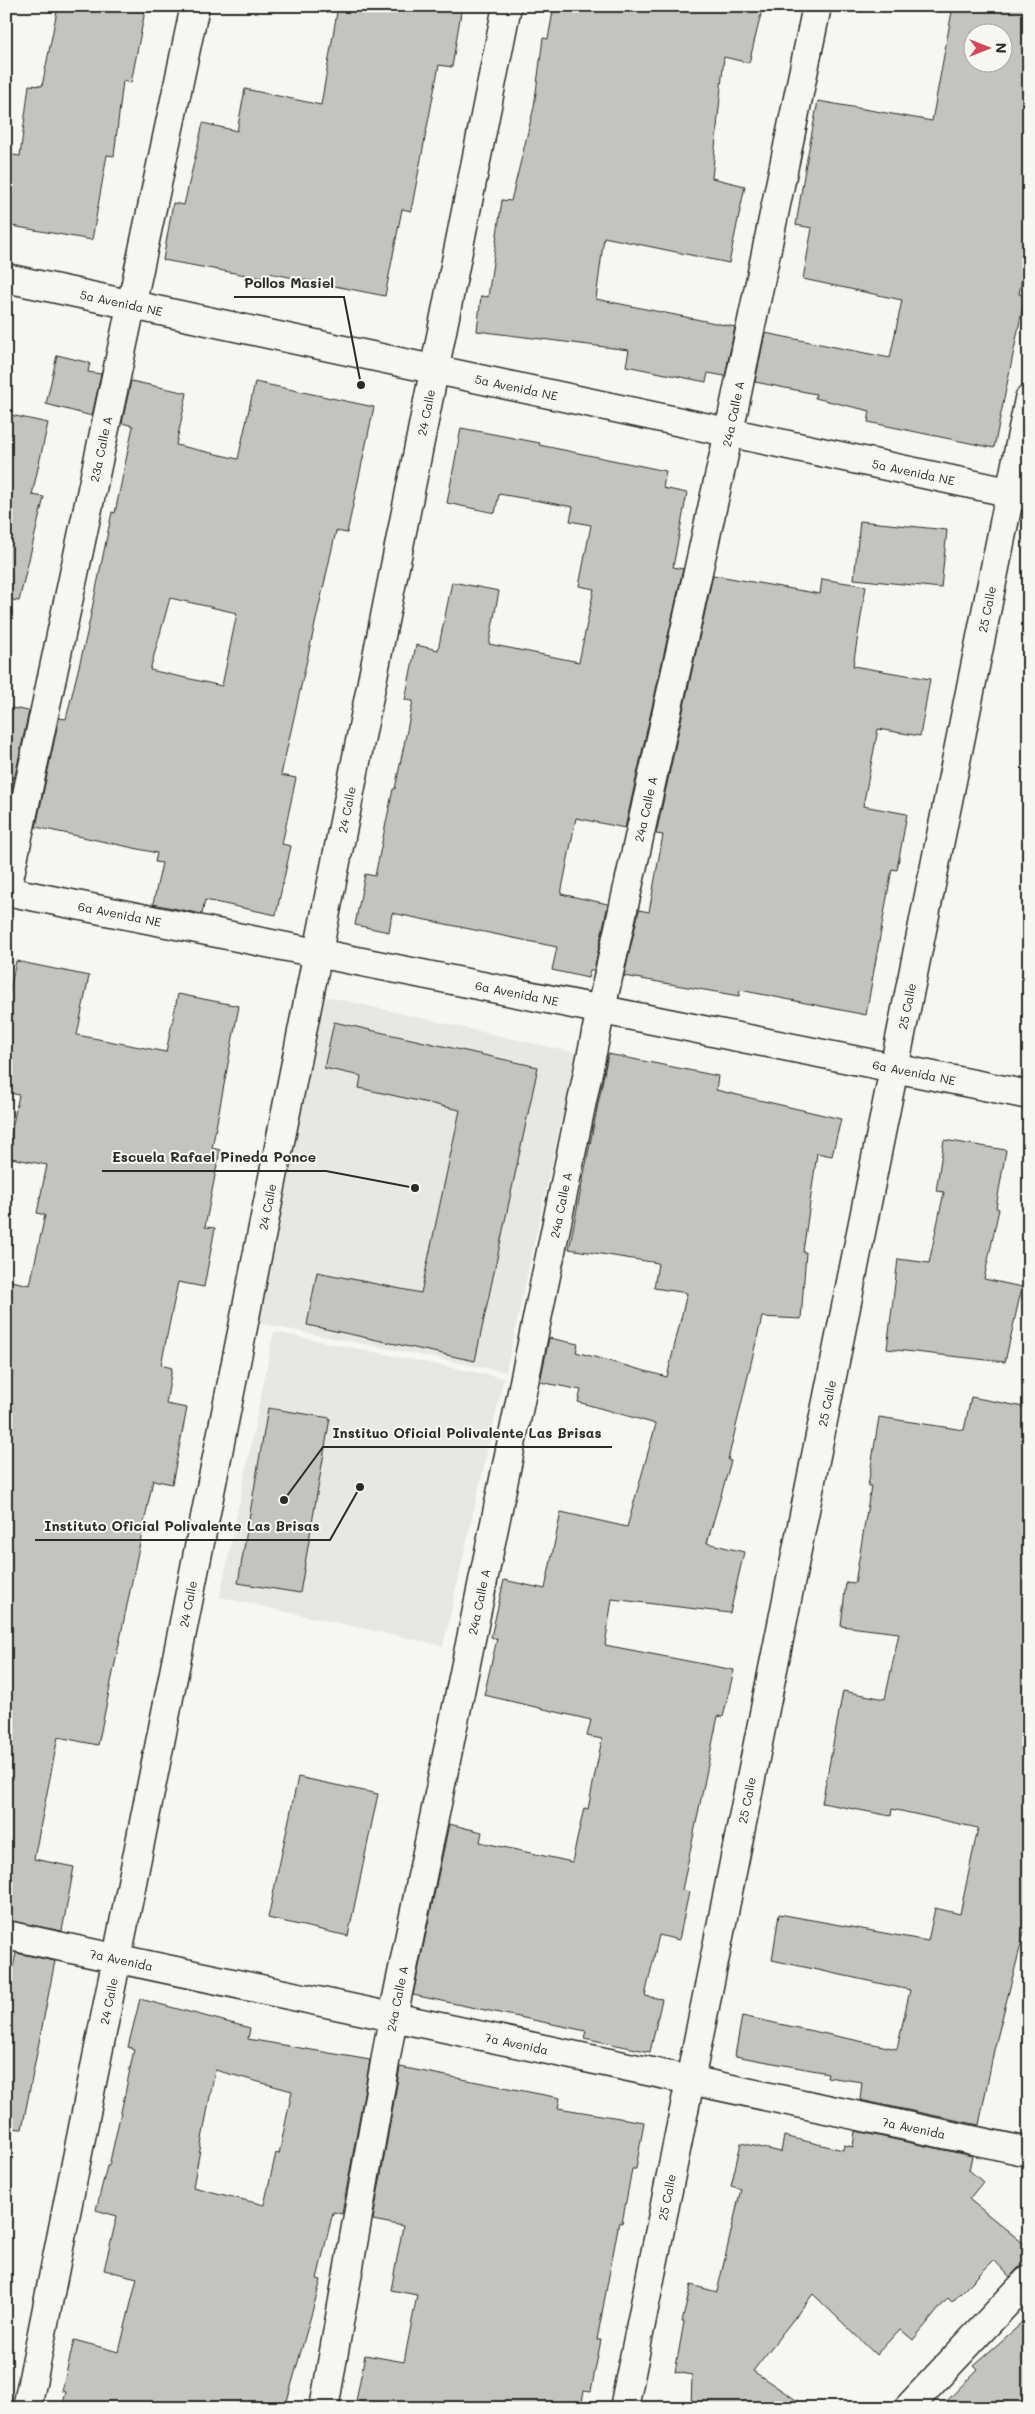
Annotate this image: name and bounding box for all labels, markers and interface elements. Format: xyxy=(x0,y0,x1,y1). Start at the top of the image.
north arrow xyxy=(962,22,1012,72)
text: N xyxy=(992,43,1011,53)
callout: Pollos Masiel xyxy=(234,268,344,297)
text: Pollos Masiel xyxy=(244,273,334,292)
street label: 5a Avenida NE xyxy=(79,286,164,319)
street label: 5a Avenida NE xyxy=(474,370,559,404)
street label: 24a Calle A xyxy=(718,379,747,448)
street label: 24 Calle xyxy=(413,388,438,437)
street label: 23a Calle A xyxy=(86,415,115,483)
street label: 5a Avenida NE xyxy=(871,455,957,488)
street label: 25 Calle xyxy=(974,585,999,634)
street label: 24a Calle A xyxy=(630,775,660,843)
street label: 24 Calle xyxy=(334,785,359,834)
street label: 6a Avenida NE xyxy=(77,898,163,930)
street label: 6a Avenida NE xyxy=(474,977,560,1009)
street label: 25 Calle xyxy=(894,982,919,1031)
street label: 6a Avenida NE xyxy=(871,1056,957,1088)
callout: Escuela Rafael Pineda Ponce xyxy=(102,1142,326,1171)
text: Escuela Rafael Pineda Ponce xyxy=(112,1147,316,1166)
street label: 24a Calle A xyxy=(546,1171,575,1239)
street label: 24 Calle xyxy=(255,1182,280,1231)
street label: 25 Calle xyxy=(814,1379,839,1428)
callout: Instituo Oficial Polivalente Las Brisas xyxy=(323,1418,612,1447)
text: Instituo Oficial Polivalente Las Brisas xyxy=(332,1423,602,1442)
callout: Instituto Oficial Polivalente Las Brisas xyxy=(35,1511,330,1540)
text: Instituto Oficial Polivalente Las Brisas xyxy=(44,1516,320,1535)
street label: 24a Calle A xyxy=(464,1567,493,1636)
street label: 24 Calle xyxy=(175,1579,200,1629)
street label: 25 Calle xyxy=(734,1776,759,1825)
street label: 7a Avenida xyxy=(88,1945,155,1974)
street label: 24a Calle A xyxy=(383,1964,411,2033)
street label: 24 Calle xyxy=(96,1976,121,2026)
street label: 7a Avenida xyxy=(483,2029,550,2058)
street label: 7a Avenida xyxy=(881,2113,947,2142)
street label: 25 Calle xyxy=(654,2173,679,2222)

